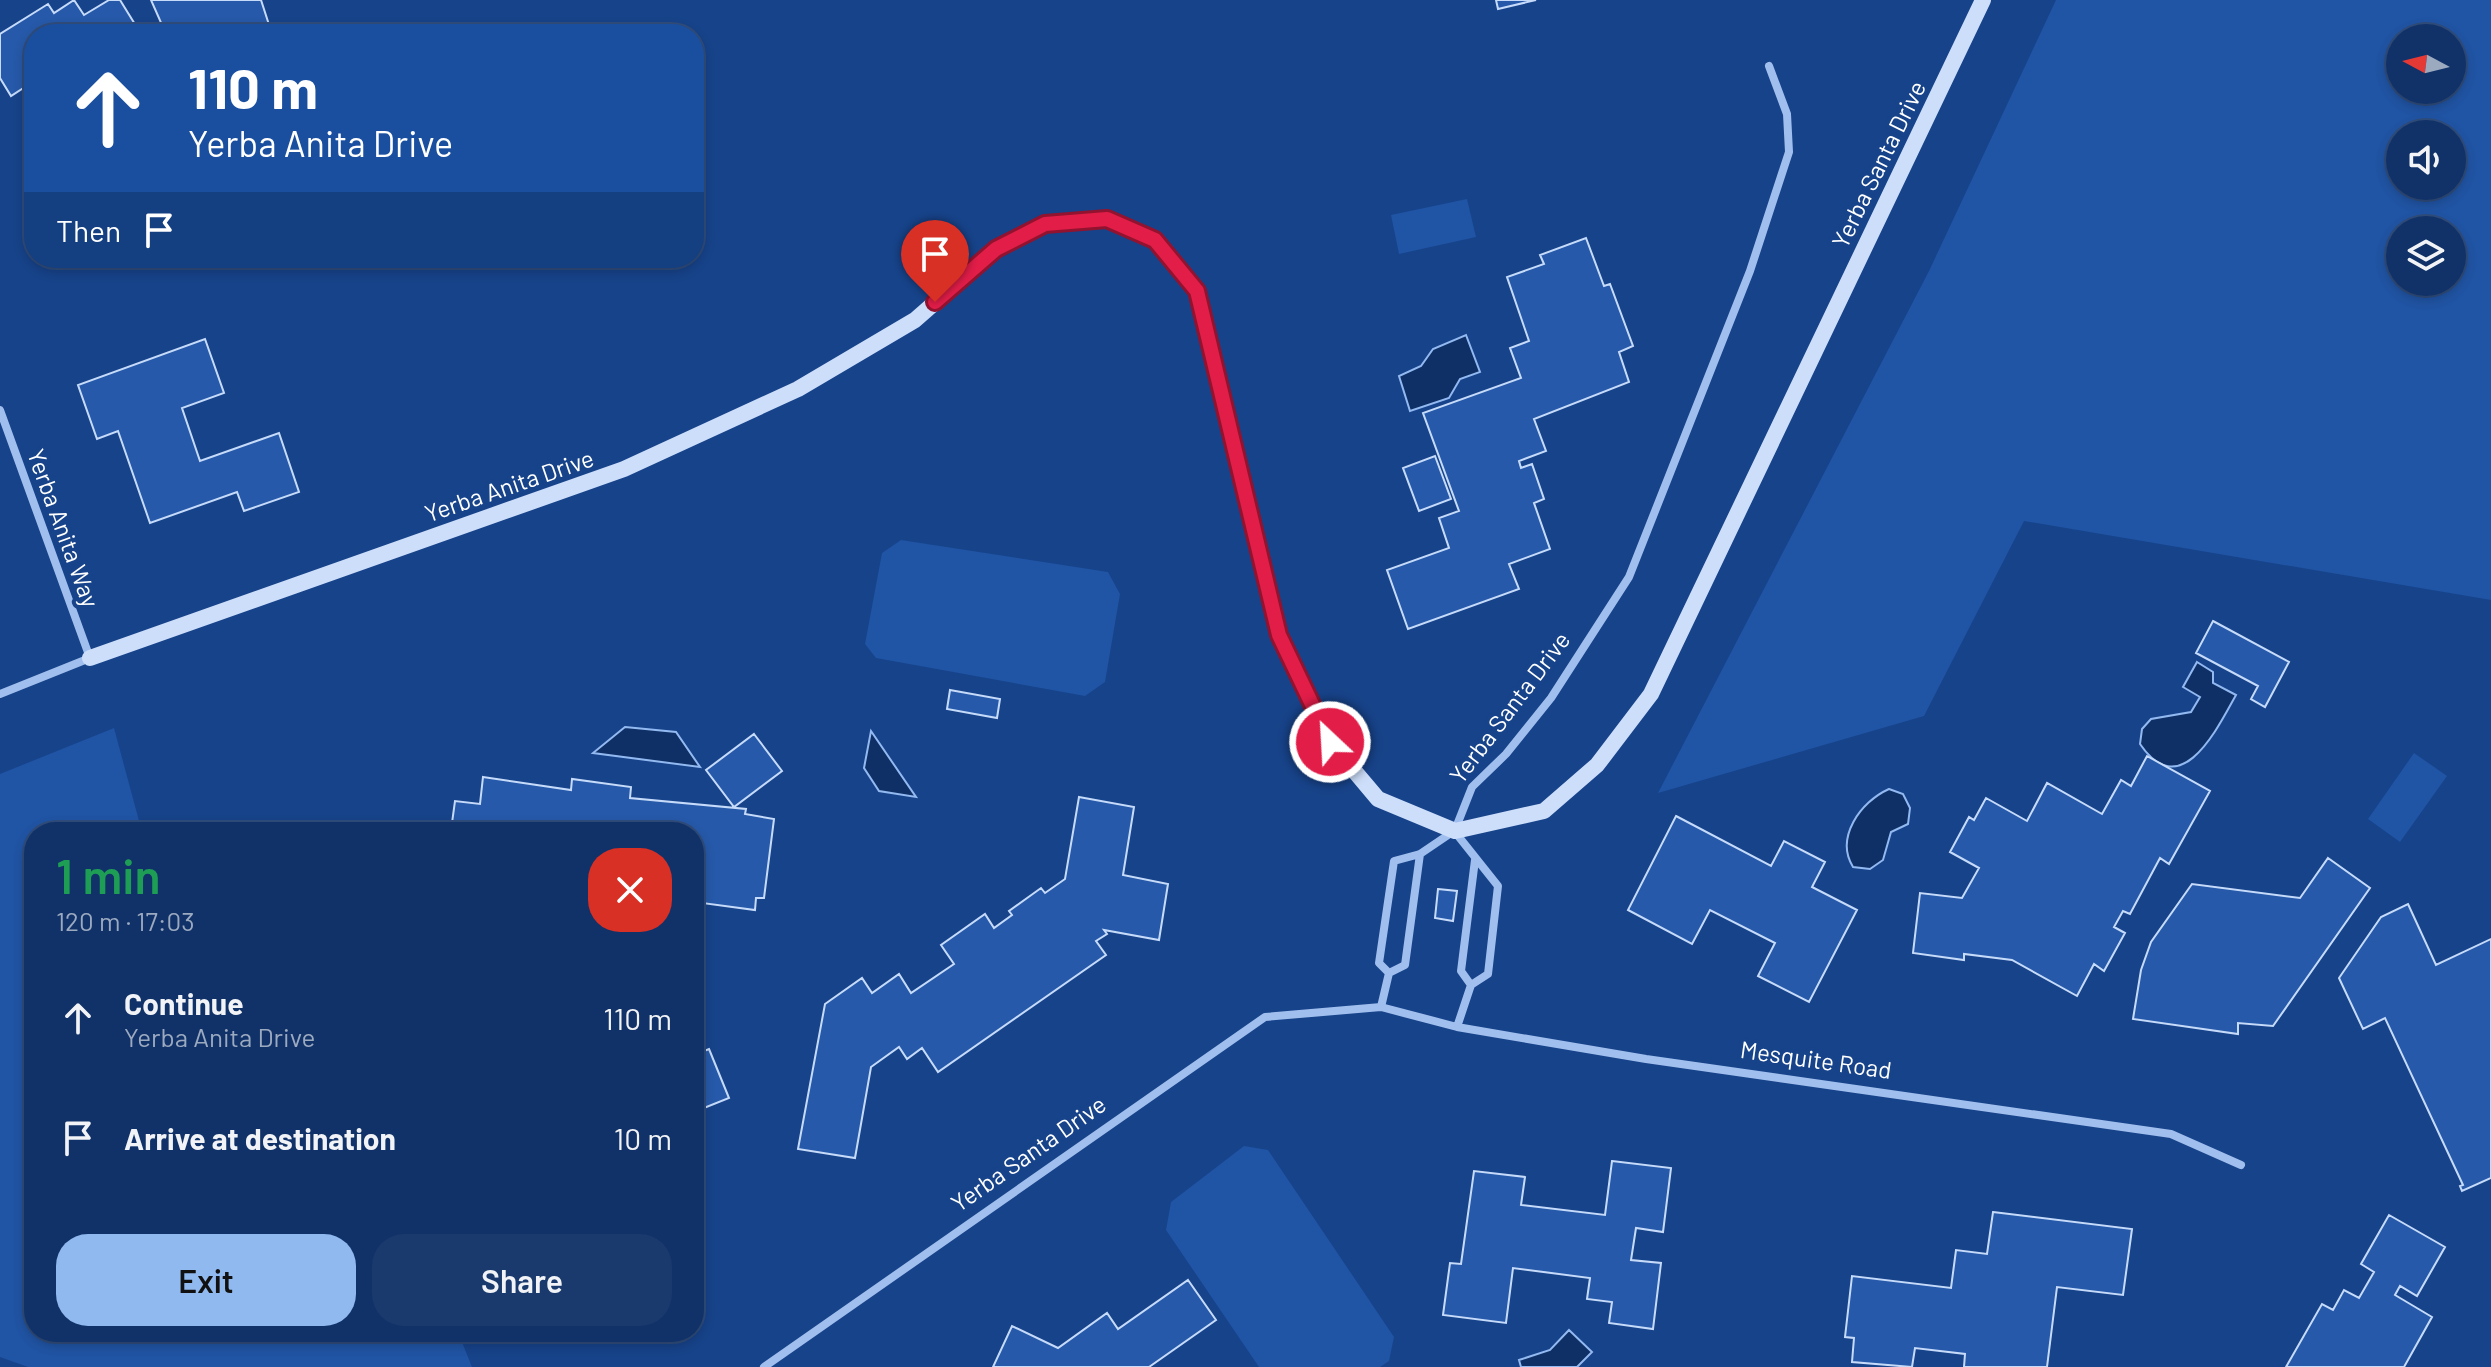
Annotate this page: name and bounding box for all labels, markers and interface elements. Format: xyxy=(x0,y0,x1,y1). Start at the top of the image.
north arrow xyxy=(2386,24,2466,104)
map controls xyxy=(2386,24,2466,296)
text: 110 m xyxy=(188,53,318,120)
icon: ahead xyxy=(56,56,160,160)
street label: Yerba Santa Drive xyxy=(1825,76,1931,252)
button: sound xyxy=(2386,120,2466,200)
text: Yerba Anita Drive xyxy=(188,121,453,164)
icon: arrive xyxy=(137,208,181,252)
text: Then xyxy=(56,212,121,248)
button: layers xyxy=(2386,216,2466,296)
pin xyxy=(901,220,969,302)
icon: arrive xyxy=(913,232,957,276)
street label: Yerba Anita Drive xyxy=(421,443,597,527)
street label: Yerba Anita Way xyxy=(22,445,106,611)
street label: Yerba Santa Drive xyxy=(1443,625,1575,789)
position arrow xyxy=(1288,700,1372,784)
text: 1 min xyxy=(56,846,161,904)
button: close xyxy=(588,848,672,932)
text: 120 m · 17:03 xyxy=(56,905,195,936)
text: Continue xyxy=(124,985,244,1021)
icon: ahead xyxy=(56,996,100,1040)
text: 110 m xyxy=(603,1000,672,1036)
text: Yerba Anita Drive xyxy=(124,1021,315,1052)
street label: Mesquite Road xyxy=(1738,1034,1894,1084)
street label: Yerba Santa Drive xyxy=(945,1089,1111,1217)
icon: arrive xyxy=(56,1116,100,1160)
text: Arrive at destination xyxy=(124,1120,396,1156)
text: 10 m xyxy=(614,1120,672,1156)
button: Exit xyxy=(56,1234,356,1326)
button: Share xyxy=(372,1234,672,1326)

